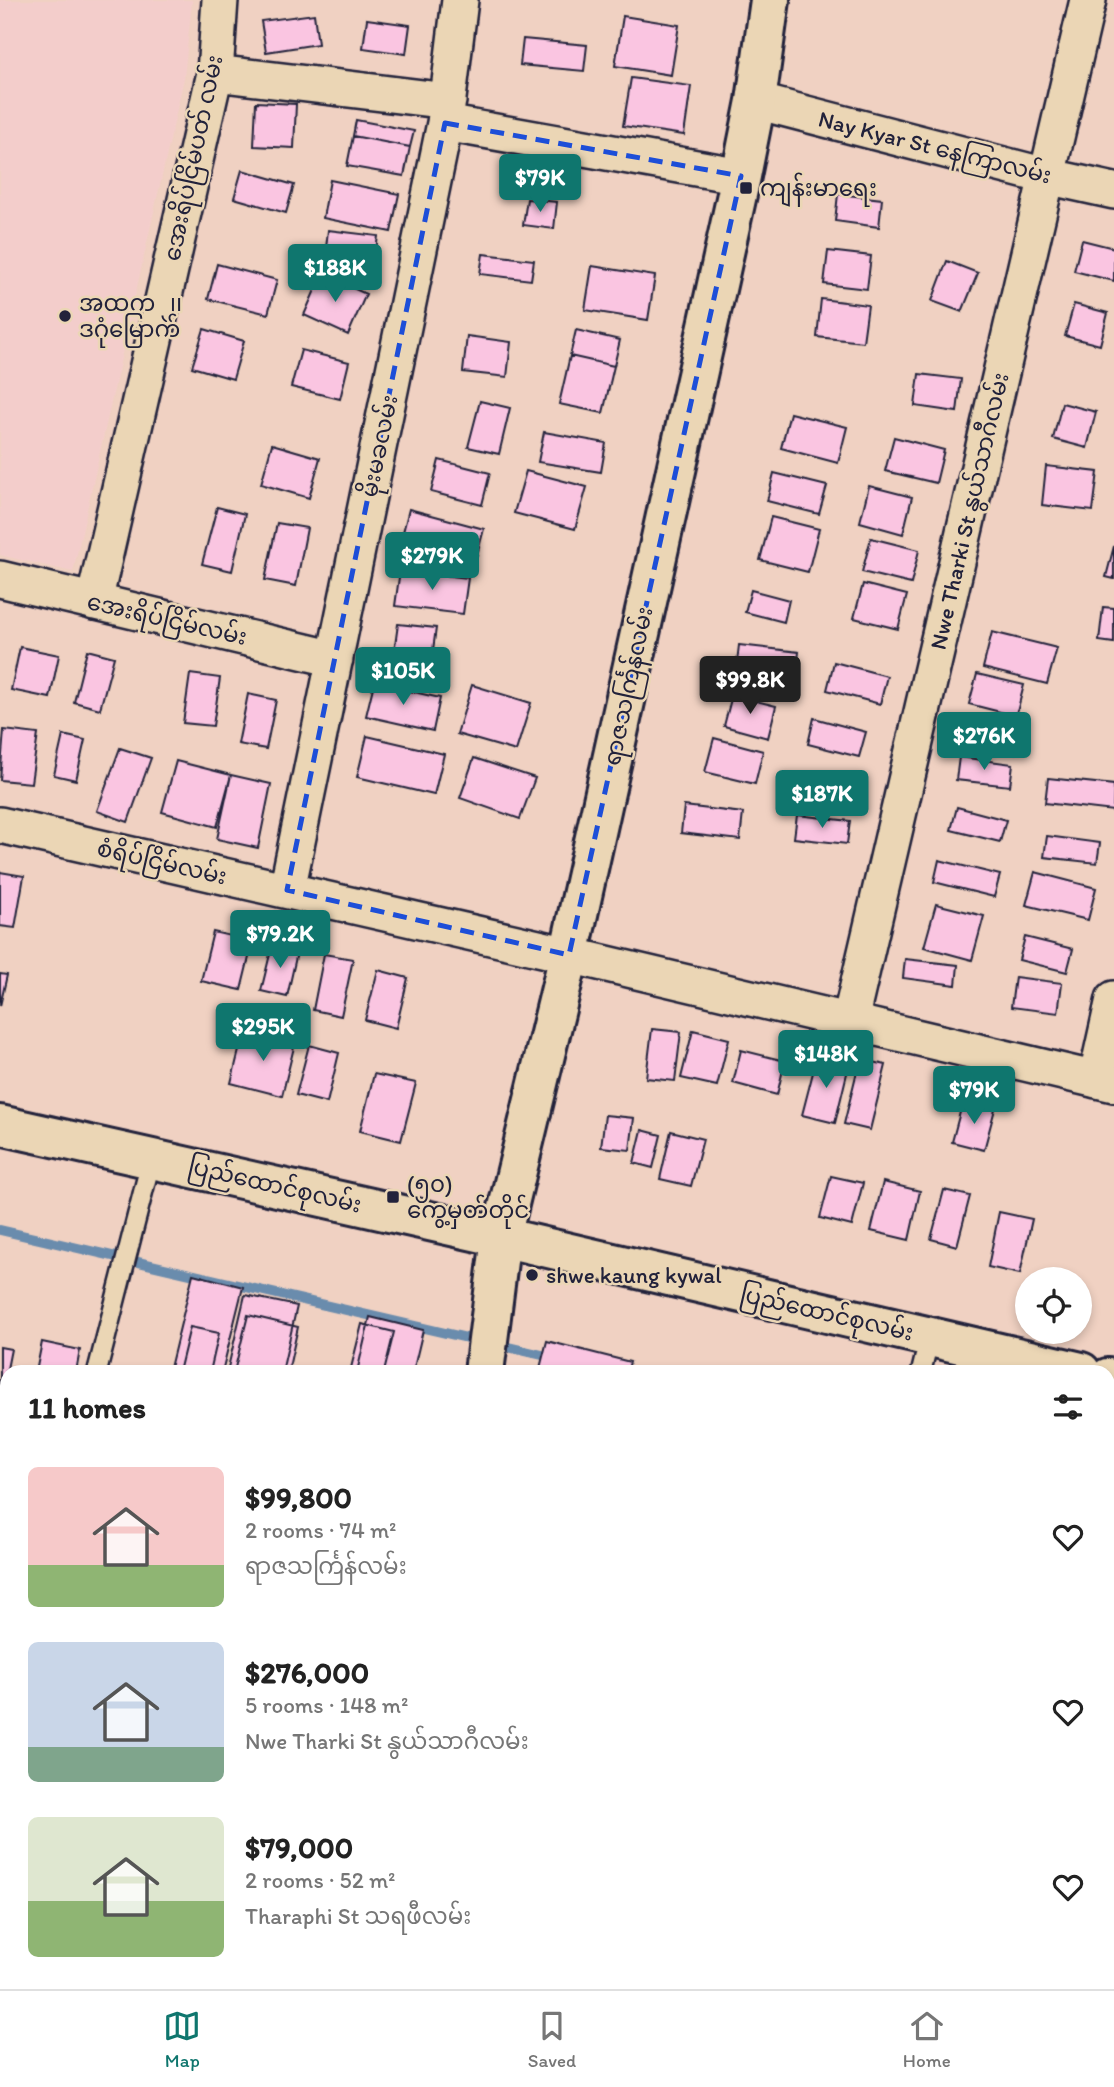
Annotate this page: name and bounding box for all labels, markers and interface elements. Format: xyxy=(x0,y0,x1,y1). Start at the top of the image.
street label: အေးရိပ်ငြိမ်ပတ် လမ်း xyxy=(156,52,233,265)
street label: Nay Kyar St နေကြာလမ်း xyxy=(814,103,1055,194)
pin: $79K xyxy=(499,154,581,214)
text: $79K xyxy=(515,163,565,191)
place label: ကျန်းမာရေး xyxy=(760,172,877,207)
marker: ကျန်းမာရေး xyxy=(738,180,754,196)
pin: $188K xyxy=(286,244,384,304)
text: $188K xyxy=(304,253,366,281)
place label: အထက ၂၊ ဒဂုံမြောက် xyxy=(79,289,182,348)
marker: အထက ၂၊ ဒဂုံမြောက် xyxy=(57,308,73,324)
street label: Nwe Tharki St နွယ်သာဂီလမ်း xyxy=(922,369,1018,653)
street label: မိုးမခလမ်း xyxy=(353,392,408,501)
pin: $279K xyxy=(383,532,481,592)
text: $279K xyxy=(401,541,463,569)
street label: အေးရိပ်ငြိမ်လမ်း xyxy=(83,585,250,656)
street label: ရာဇသင်္ကြန်လမ်း xyxy=(596,604,663,769)
pin: $105K xyxy=(354,648,452,707)
text: $105K xyxy=(371,656,435,684)
pin: $99.8K xyxy=(693,656,807,716)
text: $99.8K xyxy=(716,665,784,693)
pin: $276K xyxy=(935,712,1033,772)
text: $276K xyxy=(953,721,1015,749)
pin: $187K xyxy=(773,770,871,830)
text: $187K xyxy=(791,779,853,807)
street label: စံရိပ်ငြိမ်လမ်း xyxy=(93,832,230,895)
pin: $79.2K xyxy=(223,911,337,970)
text: $79.2K xyxy=(246,919,314,947)
pin: $295K xyxy=(214,1004,312,1063)
text: $295K xyxy=(232,1012,294,1040)
pin: $148K xyxy=(777,1030,875,1090)
text: $148K xyxy=(794,1039,858,1067)
pin: $79K xyxy=(933,1066,1015,1126)
text: $79K xyxy=(949,1075,999,1103)
street label: ပြည်ထောင်စုလမ်း xyxy=(185,1150,365,1223)
place label: (၅၀) ကွေ့မှတ်တိုင် xyxy=(407,1170,529,1229)
marker: (၅၀) ကွေ့မှတ်တိုင် xyxy=(385,1189,401,1205)
place label: shwe kaung kywal xyxy=(546,1261,722,1289)
marker: shwe kaung kywal xyxy=(524,1267,540,1283)
map controls xyxy=(1015,1267,1092,1344)
button: locate xyxy=(1015,1267,1092,1344)
street label: ပြည်ထောင်စုလမ်း xyxy=(737,1278,917,1351)
icon: filters xyxy=(1049,1388,1087,1426)
text: 11 homes xyxy=(28,1389,146,1426)
text: $99,800 xyxy=(245,1479,352,1516)
icon: home xyxy=(84,1495,168,1579)
text: 2 rooms · 74 m² xyxy=(245,1516,397,1544)
icon: heart xyxy=(1049,1518,1087,1556)
text: ရာဇသင်္ကြန်လမ်း xyxy=(245,1552,407,1580)
text: $276,000 xyxy=(245,1654,369,1691)
icon: home xyxy=(84,1670,168,1754)
text: 5 rooms · 148 m² xyxy=(245,1691,408,1719)
icon: heart xyxy=(1049,1693,1087,1731)
text: Nwe Tharki St နွယ်သာဂီလမ်း xyxy=(245,1727,529,1755)
text: $79,000 xyxy=(245,1829,353,1866)
icon: home xyxy=(84,1845,168,1929)
text: 2 rooms · 52 m² xyxy=(245,1866,395,1894)
icon: heart xyxy=(1049,1868,1087,1906)
text: Tharaphi St သရဖီလမ်း xyxy=(245,1902,471,1930)
tab: Map xyxy=(163,2007,201,2072)
tab: Saved xyxy=(528,2007,576,2072)
tab: Home xyxy=(903,2007,951,2072)

